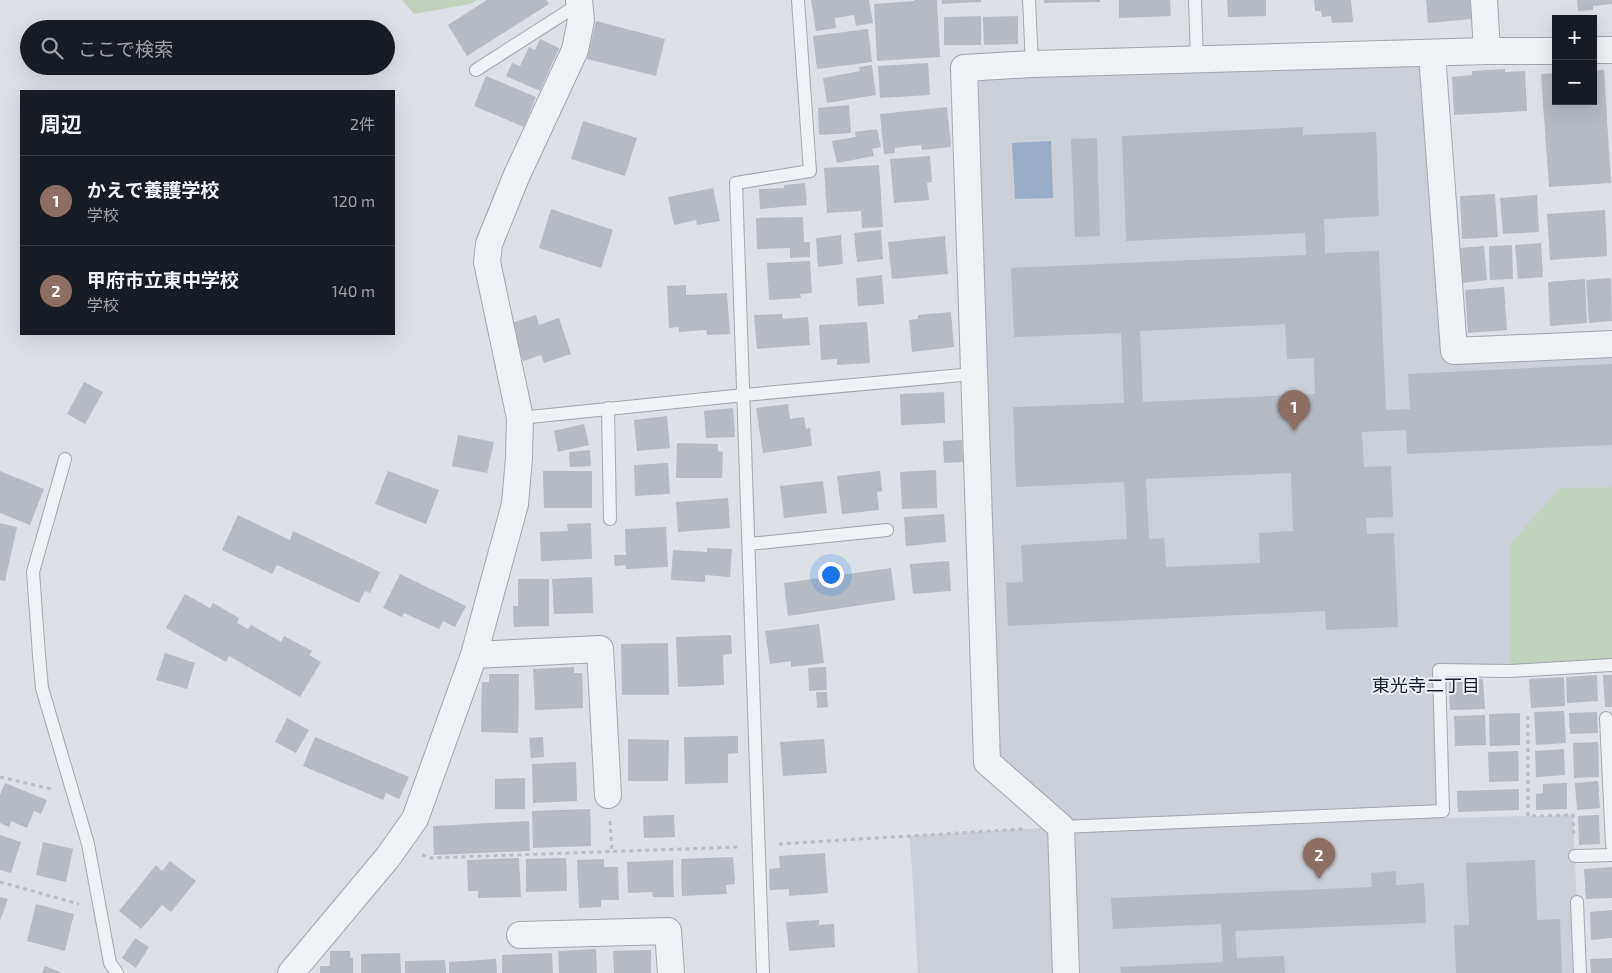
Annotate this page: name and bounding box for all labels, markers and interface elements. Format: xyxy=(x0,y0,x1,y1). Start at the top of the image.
map controls xyxy=(1552,15,1597,105)
button: + xyxy=(1552,15,1597,60)
search box xyxy=(20,20,395,75)
icon: search xyxy=(38,34,66,62)
text: ここで検索 xyxy=(78,37,173,60)
button: − xyxy=(1552,60,1597,105)
text: 周辺 xyxy=(40,111,82,136)
text: 2件 xyxy=(350,114,375,133)
text: かえで養護学校 xyxy=(87,178,219,201)
text: 1 xyxy=(53,191,59,210)
text: 120 m xyxy=(332,191,375,210)
text: 学校 xyxy=(87,205,119,224)
text: 甲府市立東中学校 xyxy=(87,268,239,291)
text: 2 xyxy=(51,281,61,300)
text: 140 m xyxy=(332,281,375,300)
text: 学校 xyxy=(87,295,119,314)
pin: 1 xyxy=(1278,390,1310,431)
your location xyxy=(818,562,844,588)
district label: 東光寺二丁目 xyxy=(1372,674,1480,696)
pin: 2 xyxy=(1303,838,1335,879)

